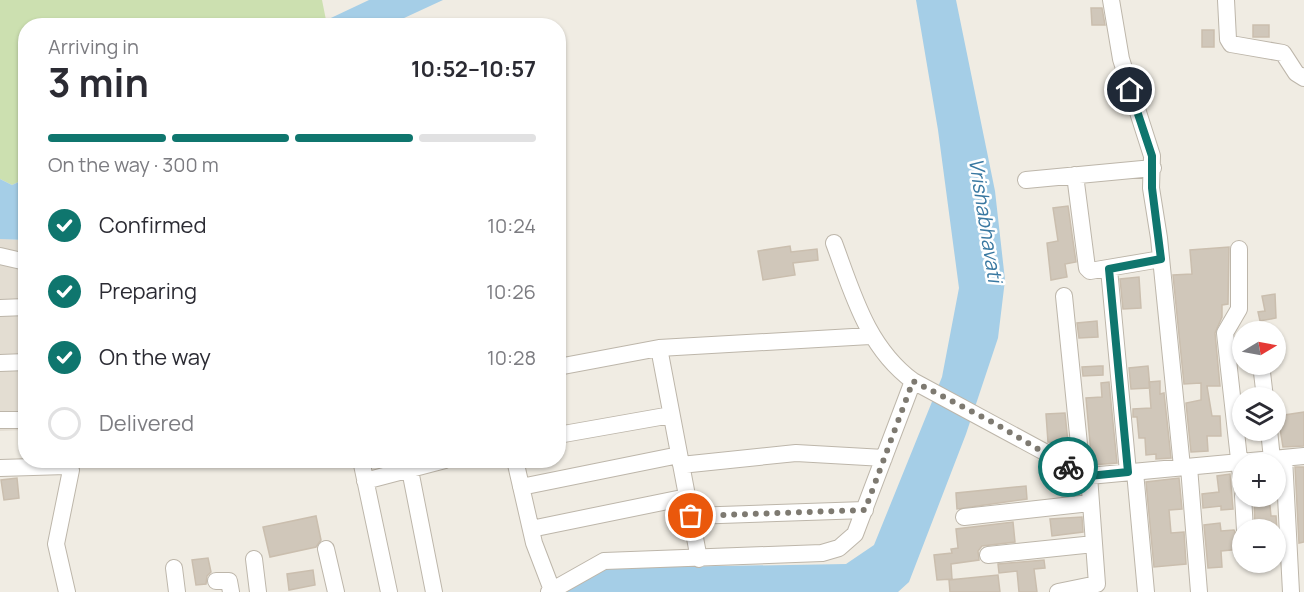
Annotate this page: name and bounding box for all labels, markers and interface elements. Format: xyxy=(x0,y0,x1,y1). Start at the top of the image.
text: Arriving in xyxy=(48,33,139,60)
text: 10:52–10:57 xyxy=(411,54,536,84)
text: 3 min xyxy=(48,55,149,109)
pin xyxy=(1104,64,1155,115)
icon: home xyxy=(1113,73,1146,106)
text: On the way · 300 m xyxy=(48,151,219,178)
water label: Vrishabhavati xyxy=(963,156,1009,286)
icon: check xyxy=(48,209,81,242)
text: Confirmed xyxy=(99,210,207,240)
text: 10:24 xyxy=(487,212,536,239)
icon: check xyxy=(48,275,81,308)
text: Preparing xyxy=(99,276,197,306)
text: 10:26 xyxy=(486,278,536,305)
north arrow xyxy=(1232,321,1286,375)
map controls xyxy=(1232,321,1286,573)
icon: check xyxy=(48,341,81,374)
text: On the way xyxy=(99,342,211,372)
text: 10:28 xyxy=(487,344,536,371)
button: layers xyxy=(1232,387,1286,441)
text: Delivered xyxy=(99,408,194,438)
courier xyxy=(1038,437,1098,497)
icon: bike xyxy=(1052,451,1085,484)
button: + xyxy=(1232,453,1286,507)
pin xyxy=(665,490,716,541)
icon: bag xyxy=(674,499,707,532)
button: − xyxy=(1232,519,1286,573)

